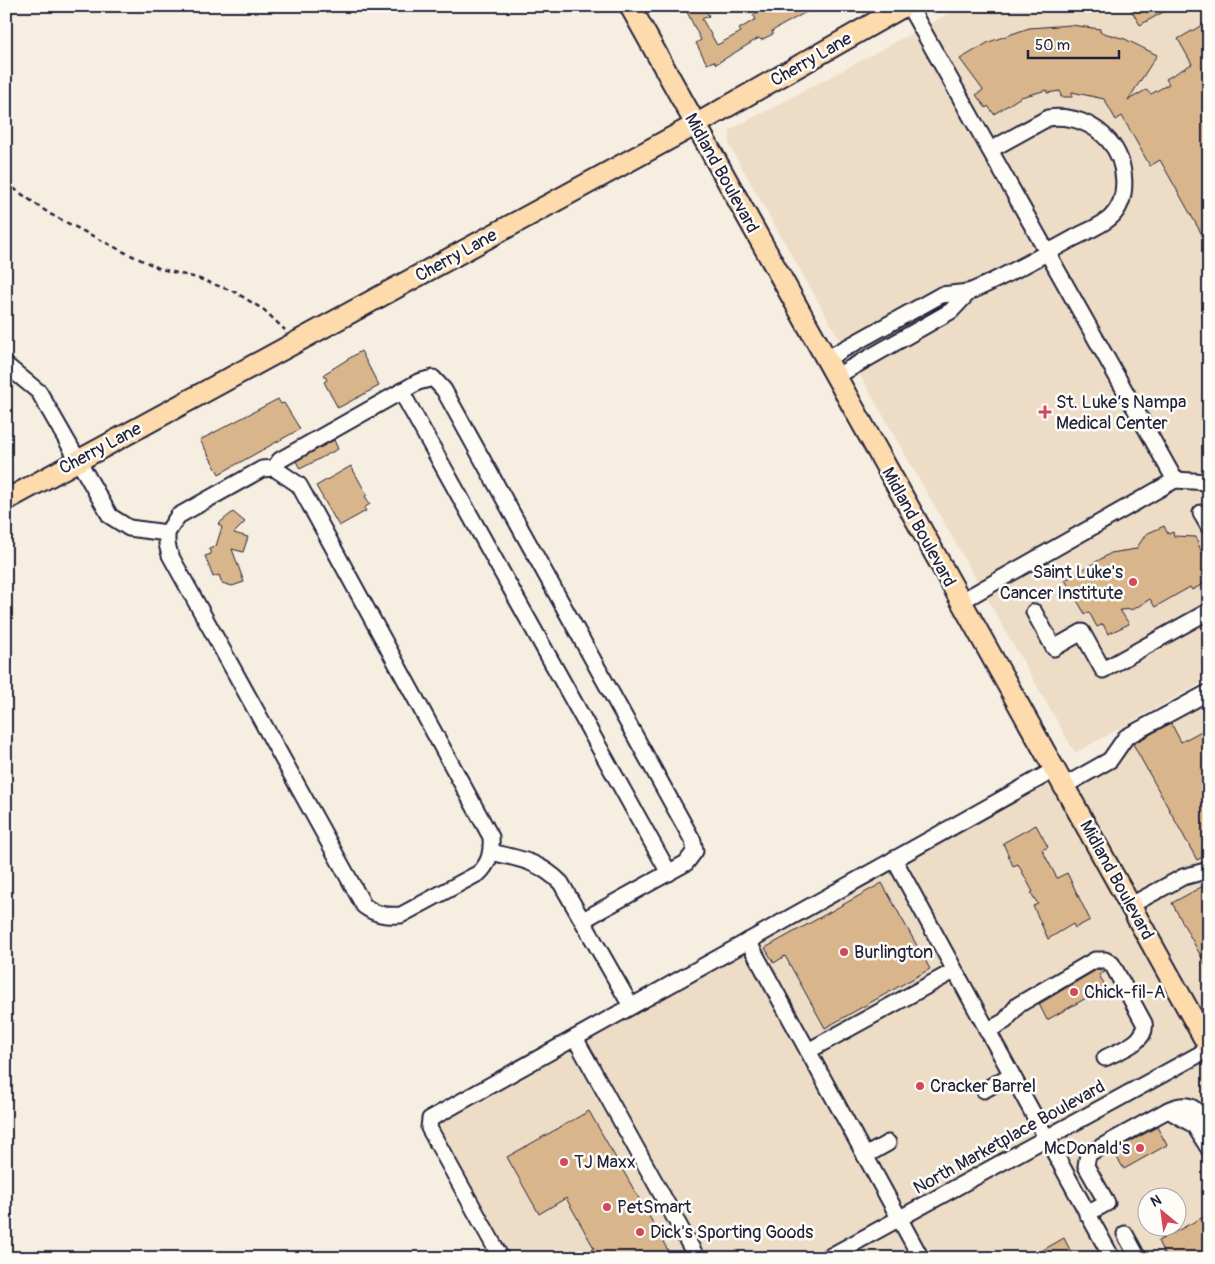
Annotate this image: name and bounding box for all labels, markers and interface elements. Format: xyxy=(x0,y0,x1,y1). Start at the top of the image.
street label: Cherry Lane xyxy=(767,27,856,92)
scale bar xyxy=(1028,28,1119,60)
text: 50 m xyxy=(1035,36,1070,55)
street label: Midland Boulevard xyxy=(679,109,764,237)
street label: Cherry Lane xyxy=(411,224,501,287)
place label: St. Luke’s Nampa Medical Center xyxy=(1056,391,1186,435)
marker: St. Luke’s Nampa Medical Center xyxy=(1038,405,1052,419)
street label: Cherry Lane xyxy=(55,417,145,480)
street label: Midland Boulevard xyxy=(876,463,961,591)
place label: Saint Luke's Cancer Institute xyxy=(1000,561,1123,605)
marker: Saint Luke's Cancer Institute xyxy=(1127,576,1139,588)
street label: Midland Boulevard xyxy=(1074,816,1159,944)
place label: Burlington xyxy=(854,941,933,964)
marker: Burlington xyxy=(838,946,850,958)
place label: Chick-fil-A xyxy=(1084,981,1166,1004)
marker: Chick-fil-A xyxy=(1068,986,1080,998)
street label: North Marketplace Boulevard xyxy=(909,1075,1109,1200)
place label: Cracker Barrel xyxy=(930,1075,1036,1098)
marker: Cracker Barrel xyxy=(914,1080,926,1092)
place label: McDonald's xyxy=(1044,1137,1130,1160)
marker: McDonald's xyxy=(1134,1142,1146,1154)
place label: TJ Maxx xyxy=(574,1151,636,1174)
marker: TJ Maxx xyxy=(558,1156,570,1168)
north arrow xyxy=(1138,1186,1188,1236)
text: N xyxy=(1148,1191,1164,1211)
place label: PetSmart xyxy=(617,1196,692,1219)
marker: PetSmart xyxy=(601,1201,613,1213)
place label: Dick's Sporting Goods xyxy=(650,1221,813,1244)
marker: Dick's Sporting Goods xyxy=(634,1226,646,1238)

